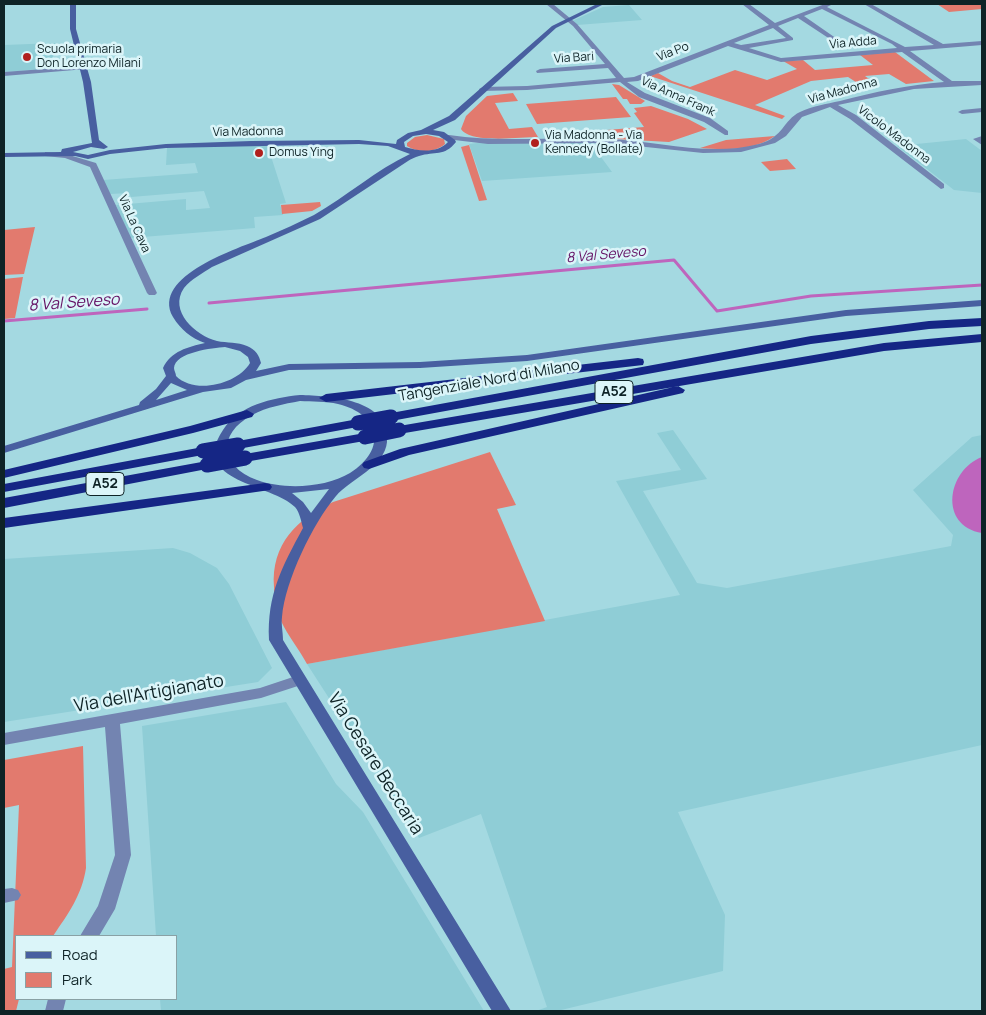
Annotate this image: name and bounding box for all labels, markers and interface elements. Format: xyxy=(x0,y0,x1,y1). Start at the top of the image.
street label: Via Adda xyxy=(829,34,877,52)
street label: Via Po xyxy=(655,39,691,65)
place label: Scuola primaria Don Lorenzo Milani xyxy=(37,43,141,71)
street label: Via Bari xyxy=(554,49,594,67)
marker: Scuola primaria Don Lorenzo Milani xyxy=(21,51,33,63)
street label: Via Anna Frank xyxy=(639,74,717,120)
street label: Via Madonna xyxy=(807,75,879,107)
street label: Vicolo Madonna xyxy=(855,103,933,167)
street label: Via Madonna xyxy=(213,124,283,140)
place label: Via Madonna - Via Kennedy (Bollate) xyxy=(545,129,644,157)
marker: Via Madonna - Via Kennedy (Bollate) xyxy=(529,137,541,149)
place label: Domus Ying xyxy=(269,146,334,160)
marker: Domus Ying xyxy=(253,147,265,159)
street label: Via La Cava xyxy=(115,193,153,255)
water label: 8 Val Seveso xyxy=(566,243,646,267)
water label: 8 Val Seveso xyxy=(28,290,120,316)
street label: Tangenziale Nord di Milano xyxy=(397,356,581,406)
road number: A52 xyxy=(595,381,633,404)
road number: A52 xyxy=(86,472,124,496)
street label: Via dell'Artigianato xyxy=(73,670,225,718)
street label: Via Cesare Beccaria xyxy=(323,689,427,839)
legend xyxy=(15,935,178,1000)
text: Road xyxy=(62,944,98,965)
text: Park xyxy=(62,969,92,990)

